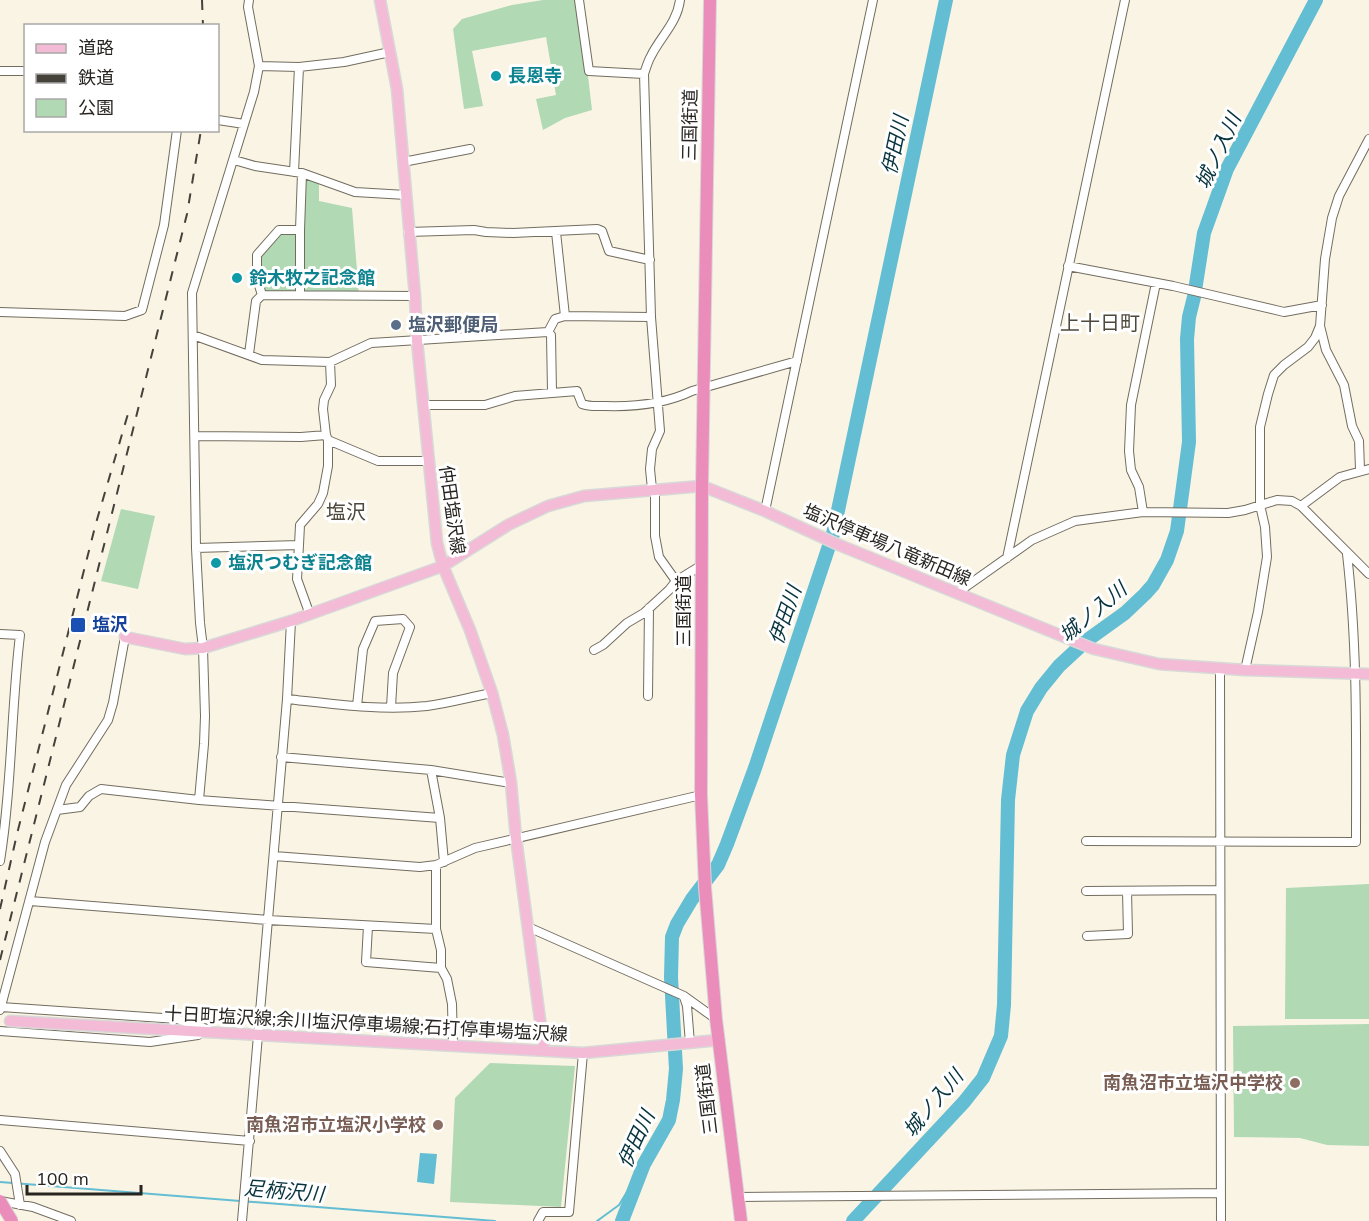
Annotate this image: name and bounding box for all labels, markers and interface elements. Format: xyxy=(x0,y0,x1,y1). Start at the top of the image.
legend xyxy=(24,24,219,132)
text: 道路 xyxy=(78,36,114,59)
place label: 長恩寺 xyxy=(508,64,562,87)
text: 鉄道 xyxy=(78,66,114,89)
marker: 長恩寺 xyxy=(489,69,503,83)
street label: 三国街道 xyxy=(677,89,702,161)
text: 公園 xyxy=(78,96,114,119)
water label: 城ノ入川 xyxy=(1189,107,1247,192)
water label: 伊田川 xyxy=(876,111,913,177)
place label: 鈴木牧之記念館 xyxy=(249,266,375,289)
marker: 鈴木牧之記念館 xyxy=(230,271,244,285)
district label: 上十日町 xyxy=(1060,310,1140,335)
place label: 塩沢郵便局 xyxy=(408,313,498,336)
marker: 塩沢郵便局 xyxy=(389,318,403,332)
street label: 仲田塩沢線 xyxy=(435,464,470,556)
district label: 塩沢 xyxy=(326,499,366,524)
street label: 塩沢停車場八竜新田線 xyxy=(800,499,975,590)
place label: 塩沢つむぎ記念館 xyxy=(228,551,372,574)
marker: 塩沢つむぎ記念館 xyxy=(209,556,223,570)
street label: 三国街道 xyxy=(672,575,695,647)
water label: 城ノ入川 xyxy=(1054,575,1133,647)
water label: 伊田川 xyxy=(763,581,807,647)
place label: 塩沢 xyxy=(92,613,128,636)
marker: 塩沢 xyxy=(69,616,87,634)
street label: 十日町塩沢線;余川塩沢停車場線;石打停車場塩沢線 xyxy=(164,1001,568,1046)
street label: 三国街道 xyxy=(691,1062,722,1136)
water label: 城ノ入川 xyxy=(897,1062,969,1141)
place label: 南魚沼市立塩沢中学校 xyxy=(1103,1071,1283,1094)
marker: 南魚沼市立塩沢中学校 xyxy=(1288,1076,1302,1090)
water label: 伊田川 xyxy=(612,1105,660,1171)
place label: 南魚沼市立塩沢小学校 xyxy=(246,1113,426,1136)
marker: 南魚沼市立塩沢小学校 xyxy=(431,1118,445,1132)
scale bar xyxy=(27,1158,141,1196)
text: 100 m xyxy=(36,1167,89,1190)
water label: 足柄沢川 xyxy=(243,1175,327,1207)

